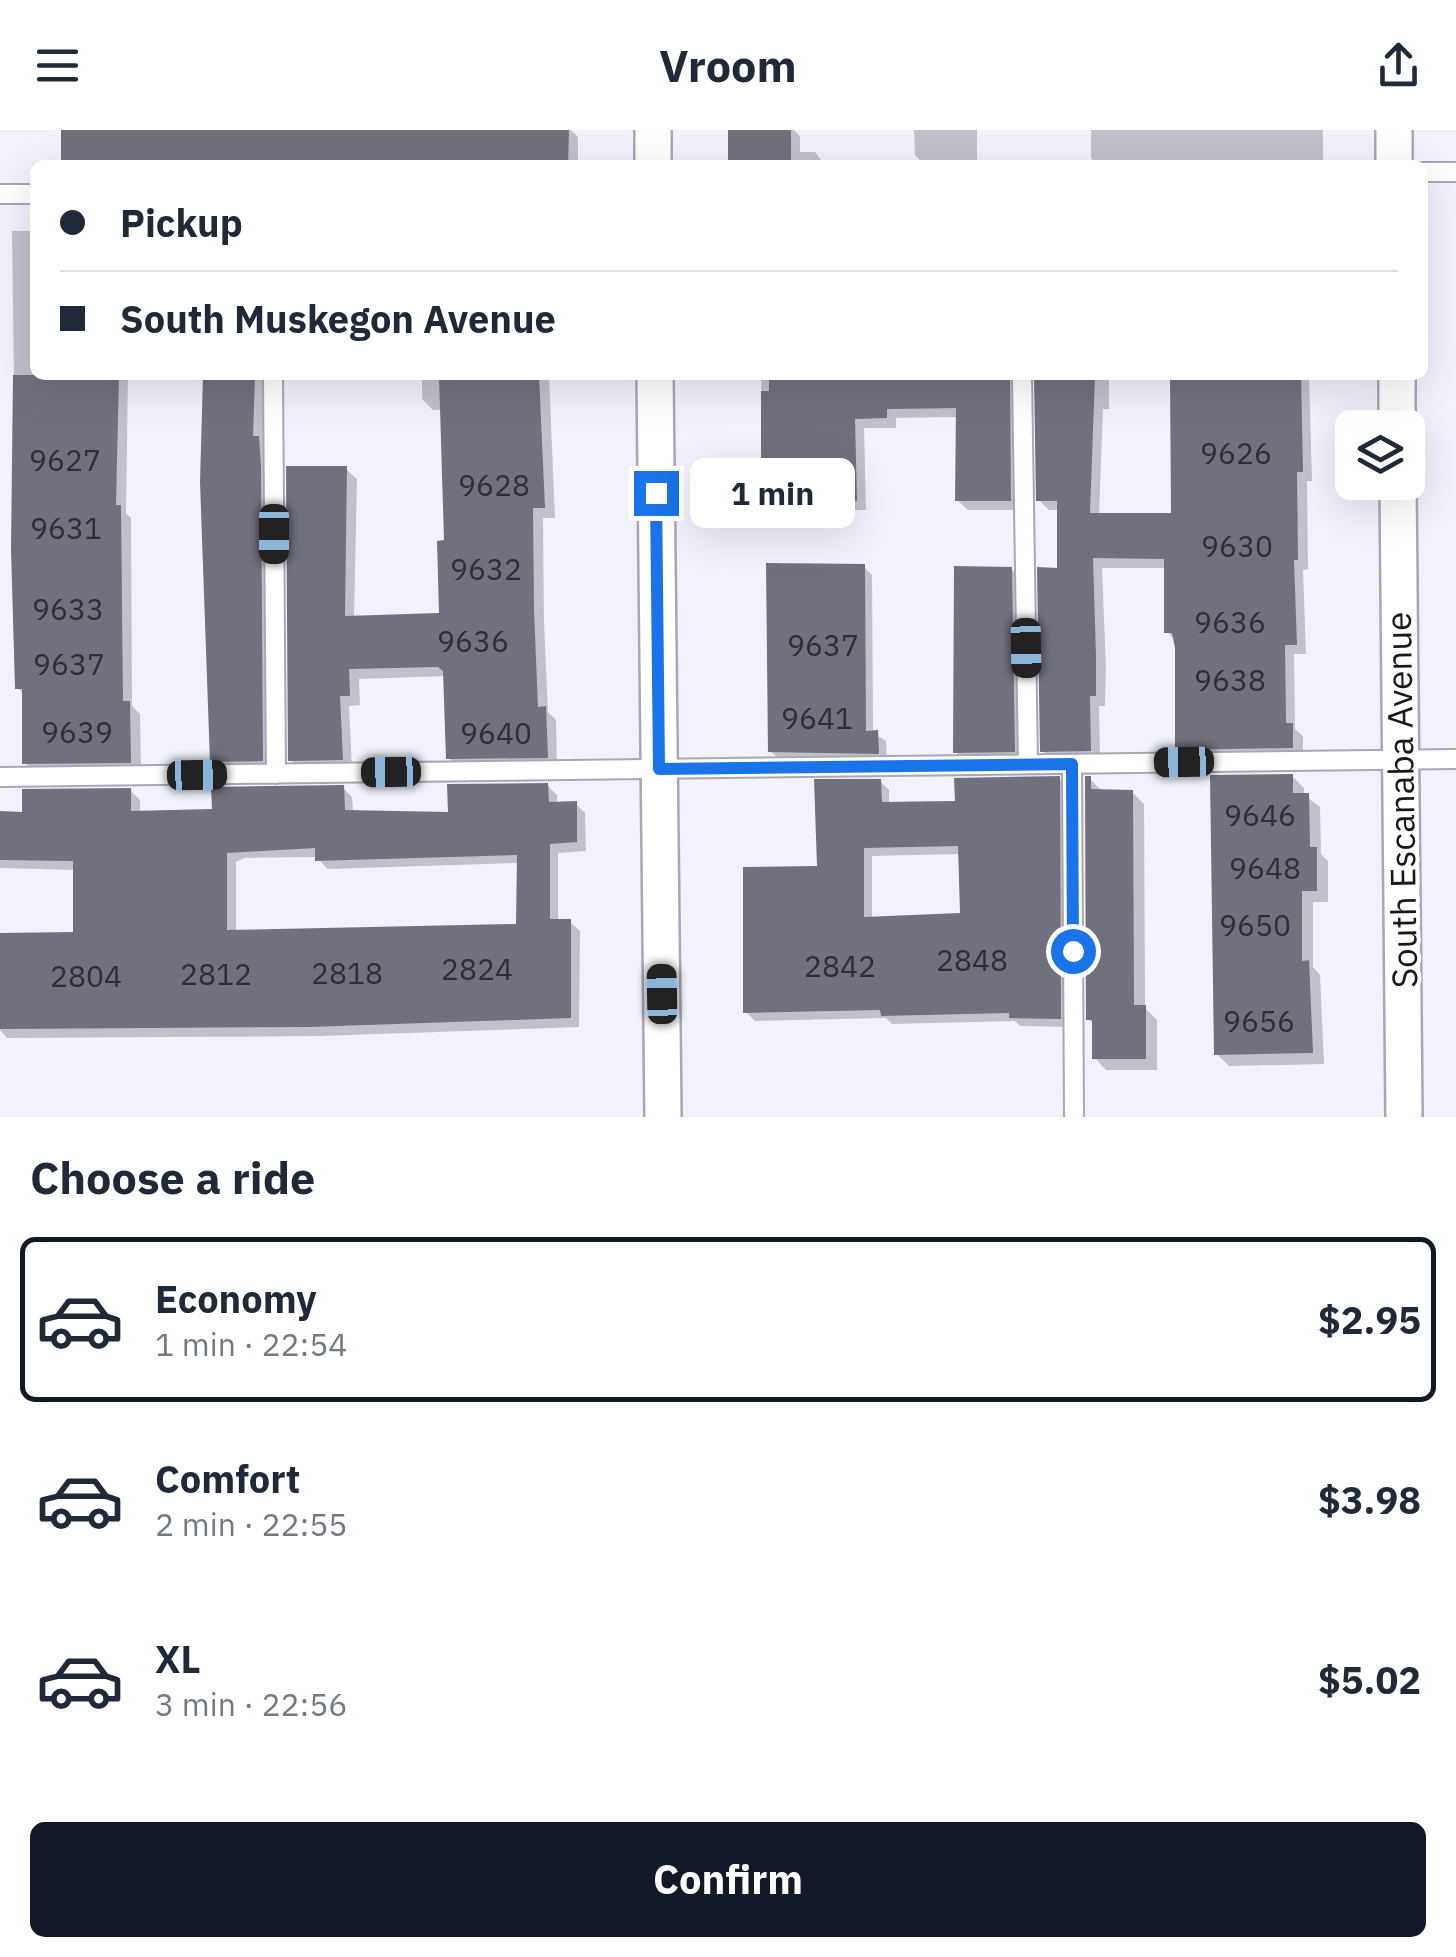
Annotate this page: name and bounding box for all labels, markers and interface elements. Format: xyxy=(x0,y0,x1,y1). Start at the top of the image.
text: Vroom xyxy=(659,36,797,94)
icon: menu xyxy=(30,38,85,93)
icon: share xyxy=(1371,38,1426,93)
text: Pickup xyxy=(120,198,243,247)
text: South Muskegon Avenue xyxy=(120,294,556,343)
map controls xyxy=(1335,410,1425,500)
button: layers xyxy=(1335,410,1425,500)
house number: 9626 xyxy=(1200,433,1272,472)
house number: 9627 xyxy=(29,440,101,479)
callout: 1 min xyxy=(691,458,856,528)
house number: 9628 xyxy=(458,465,530,504)
route end xyxy=(634,471,679,516)
text: 1 min xyxy=(731,472,814,514)
car xyxy=(259,504,289,564)
house number: 9631 xyxy=(30,508,102,547)
house number: 9630 xyxy=(1201,526,1273,565)
house number: 9632 xyxy=(450,549,522,588)
house number: 9633 xyxy=(32,589,104,628)
house number: 9636 xyxy=(1194,602,1266,641)
street label: South Escanaba Avenue xyxy=(1375,611,1427,989)
car xyxy=(1010,618,1042,678)
house number: 9636 xyxy=(437,621,509,660)
house number: 9637 xyxy=(787,625,859,664)
house number: 9637 xyxy=(33,644,105,683)
house number: 9638 xyxy=(1194,660,1266,699)
house number: 9641 xyxy=(781,698,853,737)
house number: 9639 xyxy=(41,712,113,751)
house number: 9640 xyxy=(460,713,532,752)
car xyxy=(1154,746,1214,778)
car xyxy=(361,756,421,788)
car xyxy=(167,759,227,791)
house number: 9646 xyxy=(1224,795,1296,834)
house number: 9648 xyxy=(1229,848,1301,887)
house number: 9650 xyxy=(1219,905,1291,944)
route start xyxy=(1051,929,1096,974)
house number: 2848 xyxy=(936,940,1008,979)
house number: 2842 xyxy=(804,946,876,985)
house number: 2824 xyxy=(441,949,513,988)
house number: 2818 xyxy=(311,953,383,992)
house number: 2812 xyxy=(180,954,252,993)
house number: 2804 xyxy=(50,956,122,995)
car xyxy=(646,964,678,1024)
house number: 9656 xyxy=(1223,1001,1295,1040)
text: Choose a ride xyxy=(30,1148,315,1206)
text: Economy xyxy=(155,1274,317,1323)
icon: car xyxy=(35,1275,125,1365)
text: $2.95 xyxy=(1318,1295,1421,1344)
text: 1 min · 22:54 xyxy=(155,1323,348,1365)
text: Comfort xyxy=(155,1454,300,1503)
icon: car xyxy=(35,1455,125,1545)
text: $3.98 xyxy=(1318,1475,1421,1524)
text: 2 min · 22:55 xyxy=(155,1503,348,1545)
text: XL xyxy=(155,1634,201,1683)
icon: car xyxy=(35,1635,125,1725)
text: $5.02 xyxy=(1318,1655,1421,1704)
text: 3 min · 22:56 xyxy=(155,1683,348,1725)
button: Confirm xyxy=(30,1822,1426,1937)

